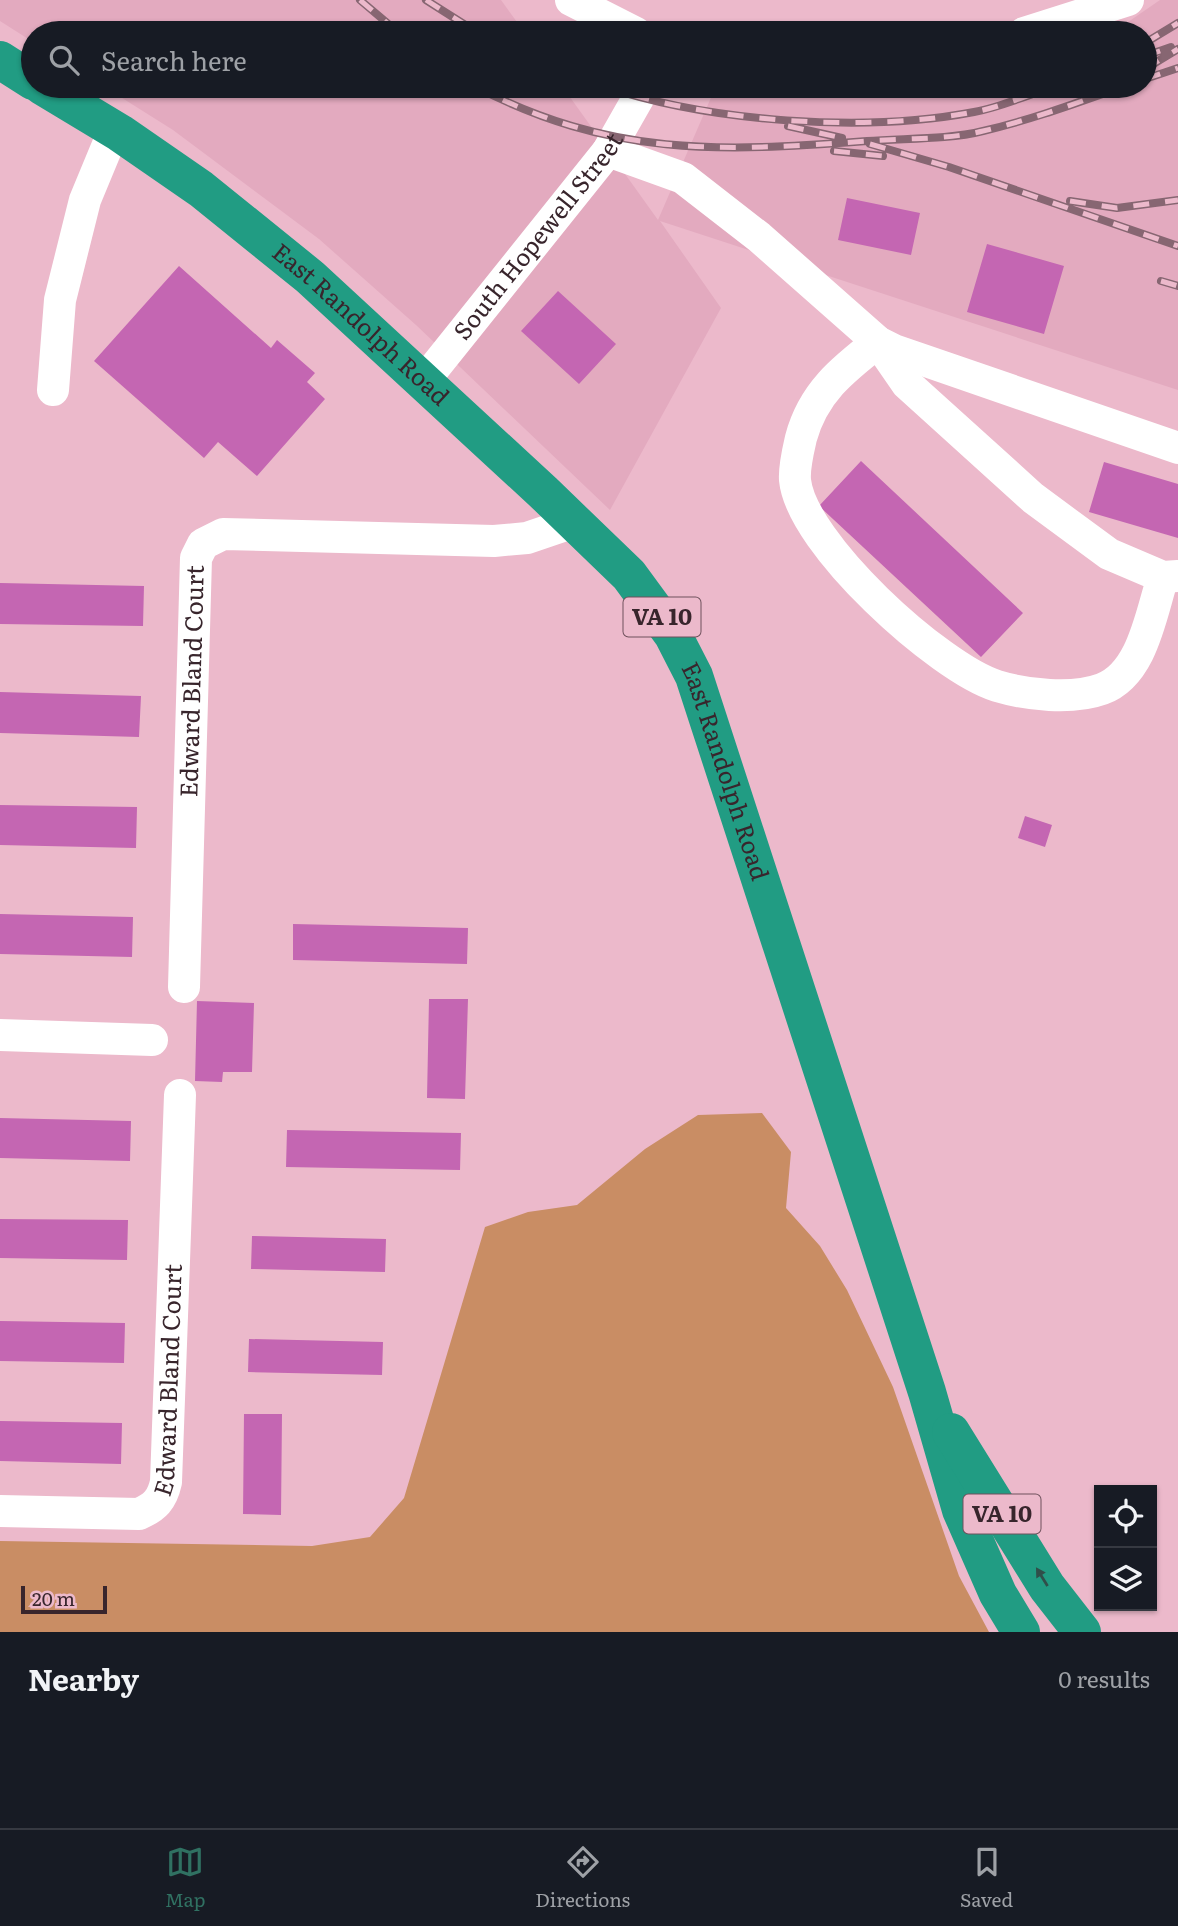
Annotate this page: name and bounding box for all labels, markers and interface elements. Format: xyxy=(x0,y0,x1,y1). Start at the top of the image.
search box xyxy=(21,21,1157,98)
text: Search here xyxy=(101,40,247,79)
icon: search xyxy=(45,41,83,79)
street label: South Hopewell Street xyxy=(444,125,630,346)
street label: East Randolph Road xyxy=(266,233,459,413)
street label: Edward Bland Court xyxy=(169,564,211,798)
road number: VA 10 xyxy=(624,597,700,636)
street label: East Randolph Road xyxy=(674,655,779,885)
street label: Edward Bland Court xyxy=(143,1263,189,1500)
map controls xyxy=(1094,1485,1157,1611)
button: locate xyxy=(1094,1485,1157,1548)
road number: VA 10 xyxy=(964,1494,1040,1534)
button: layers xyxy=(1094,1548,1157,1611)
one-way arrow xyxy=(1035,1568,1048,1587)
scale bar xyxy=(21,1583,107,1615)
text: 20 m xyxy=(32,1584,75,1612)
text: Nearby xyxy=(28,1656,139,1700)
text: 0 results xyxy=(1058,1661,1150,1695)
tab: Map xyxy=(165,1843,205,1913)
tab: Directions xyxy=(535,1843,630,1913)
tab: Saved xyxy=(960,1843,1013,1913)

